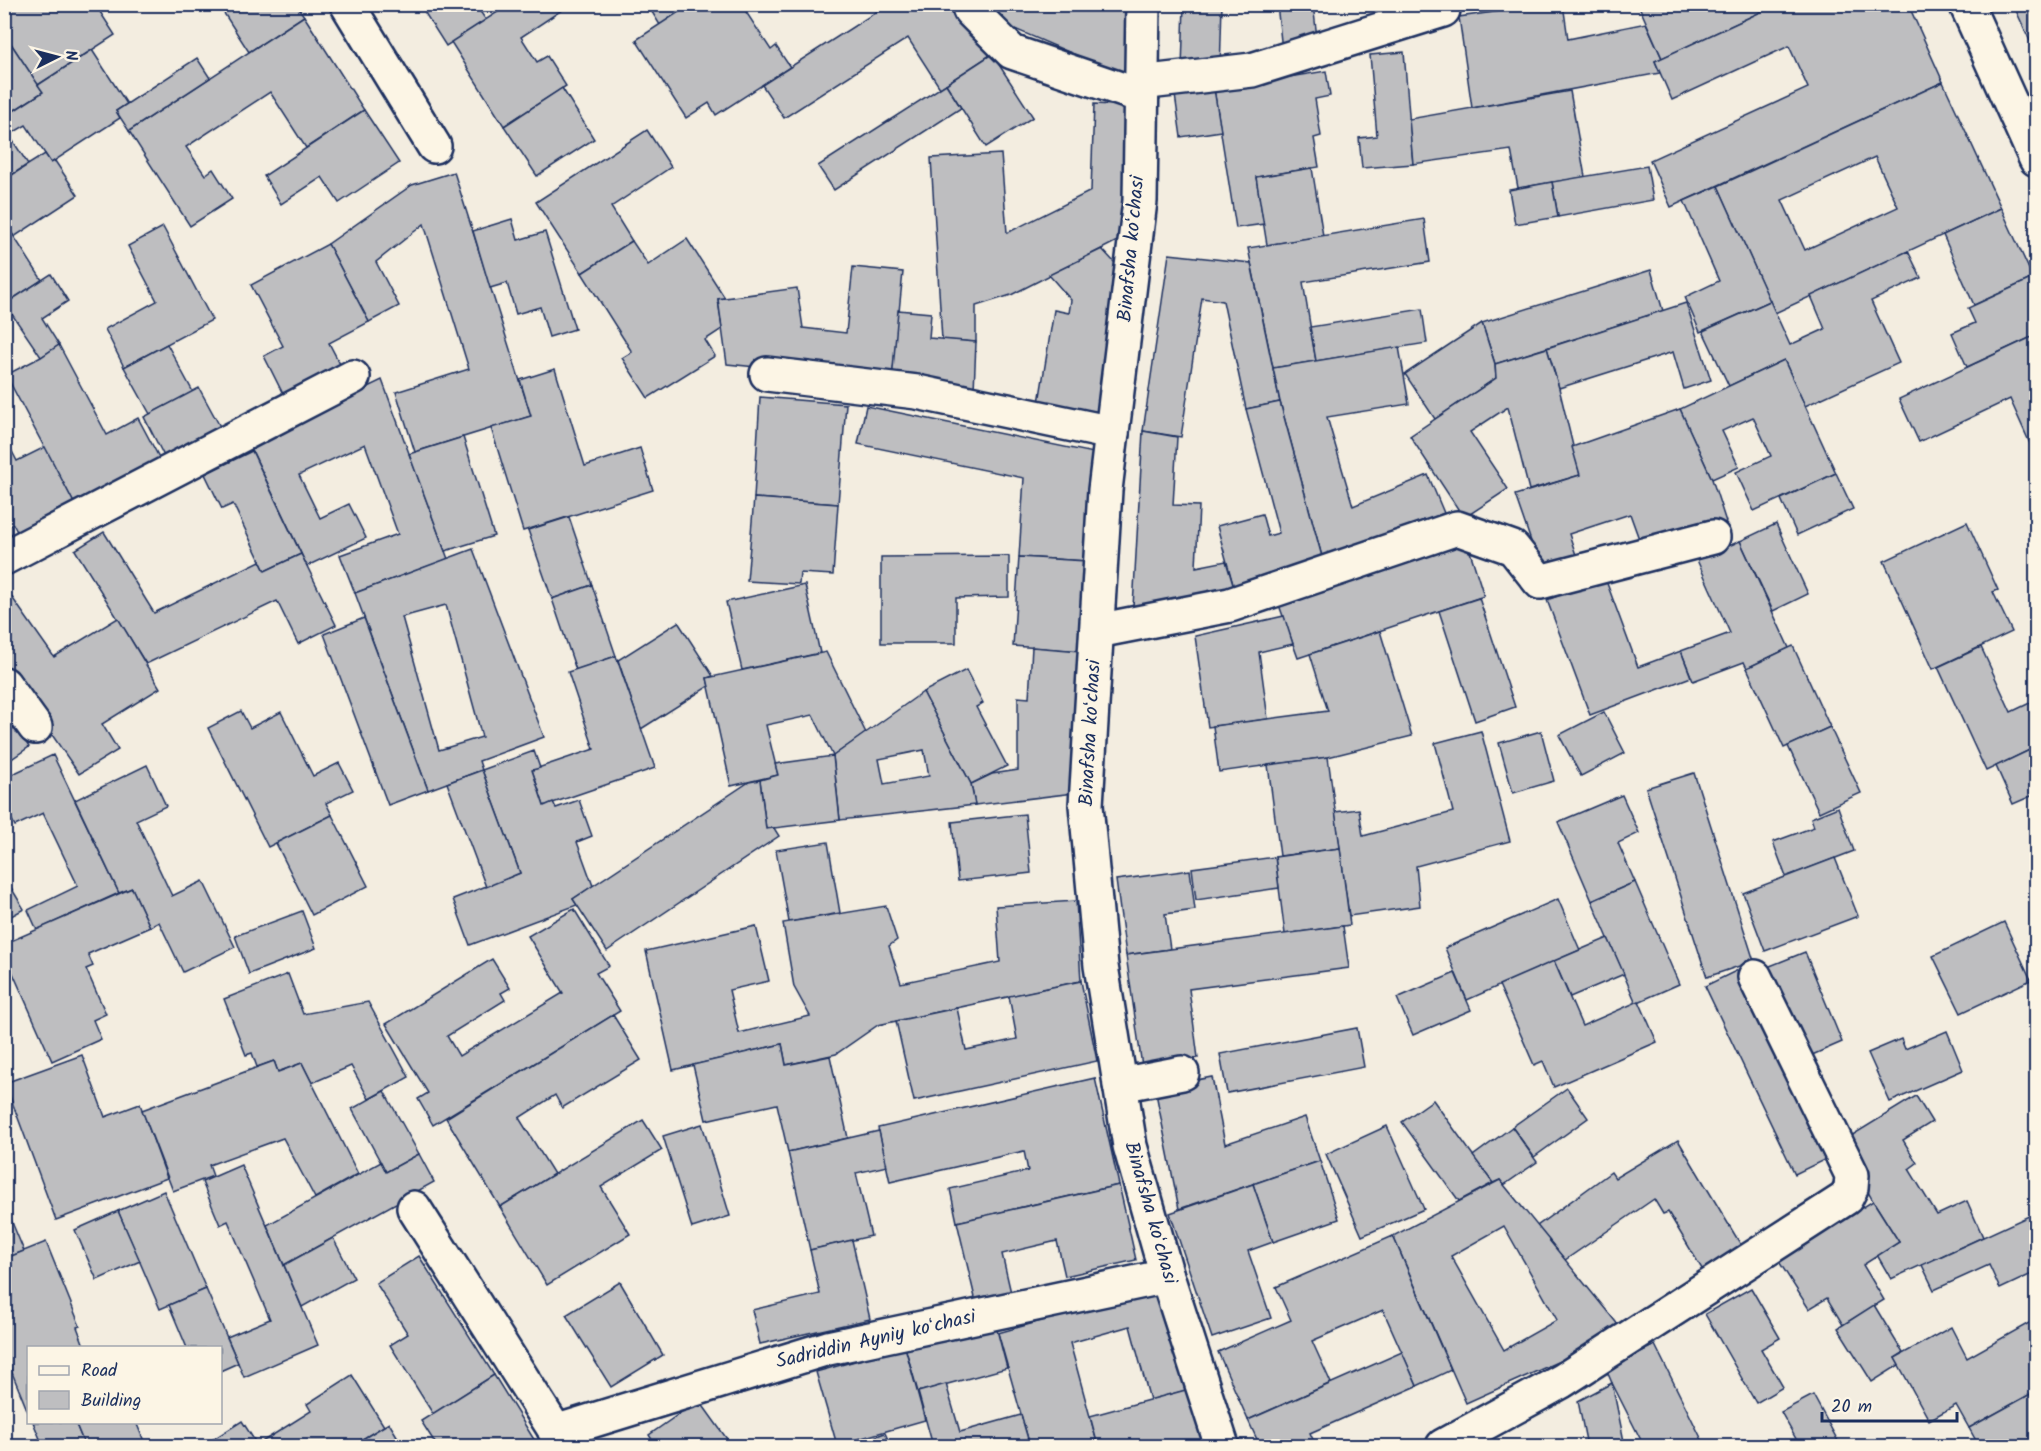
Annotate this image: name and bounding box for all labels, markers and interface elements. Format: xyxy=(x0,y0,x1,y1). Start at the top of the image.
north arrow xyxy=(27,27,87,87)
text: N xyxy=(57,49,83,62)
street label: Binafsha koʻchasi xyxy=(1110,173,1154,324)
street label: Binafsha koʻchasi xyxy=(1071,658,1111,807)
street label: Binafsha koʻchasi xyxy=(1114,1138,1186,1289)
street label: Sadriddin Ayniy koʻchasi xyxy=(773,1301,980,1379)
legend xyxy=(27,1346,222,1424)
text: Road xyxy=(81,1357,118,1386)
scale bar xyxy=(1822,1385,1957,1423)
text: Building xyxy=(81,1387,141,1416)
text: 20 m xyxy=(1831,1393,1872,1422)

